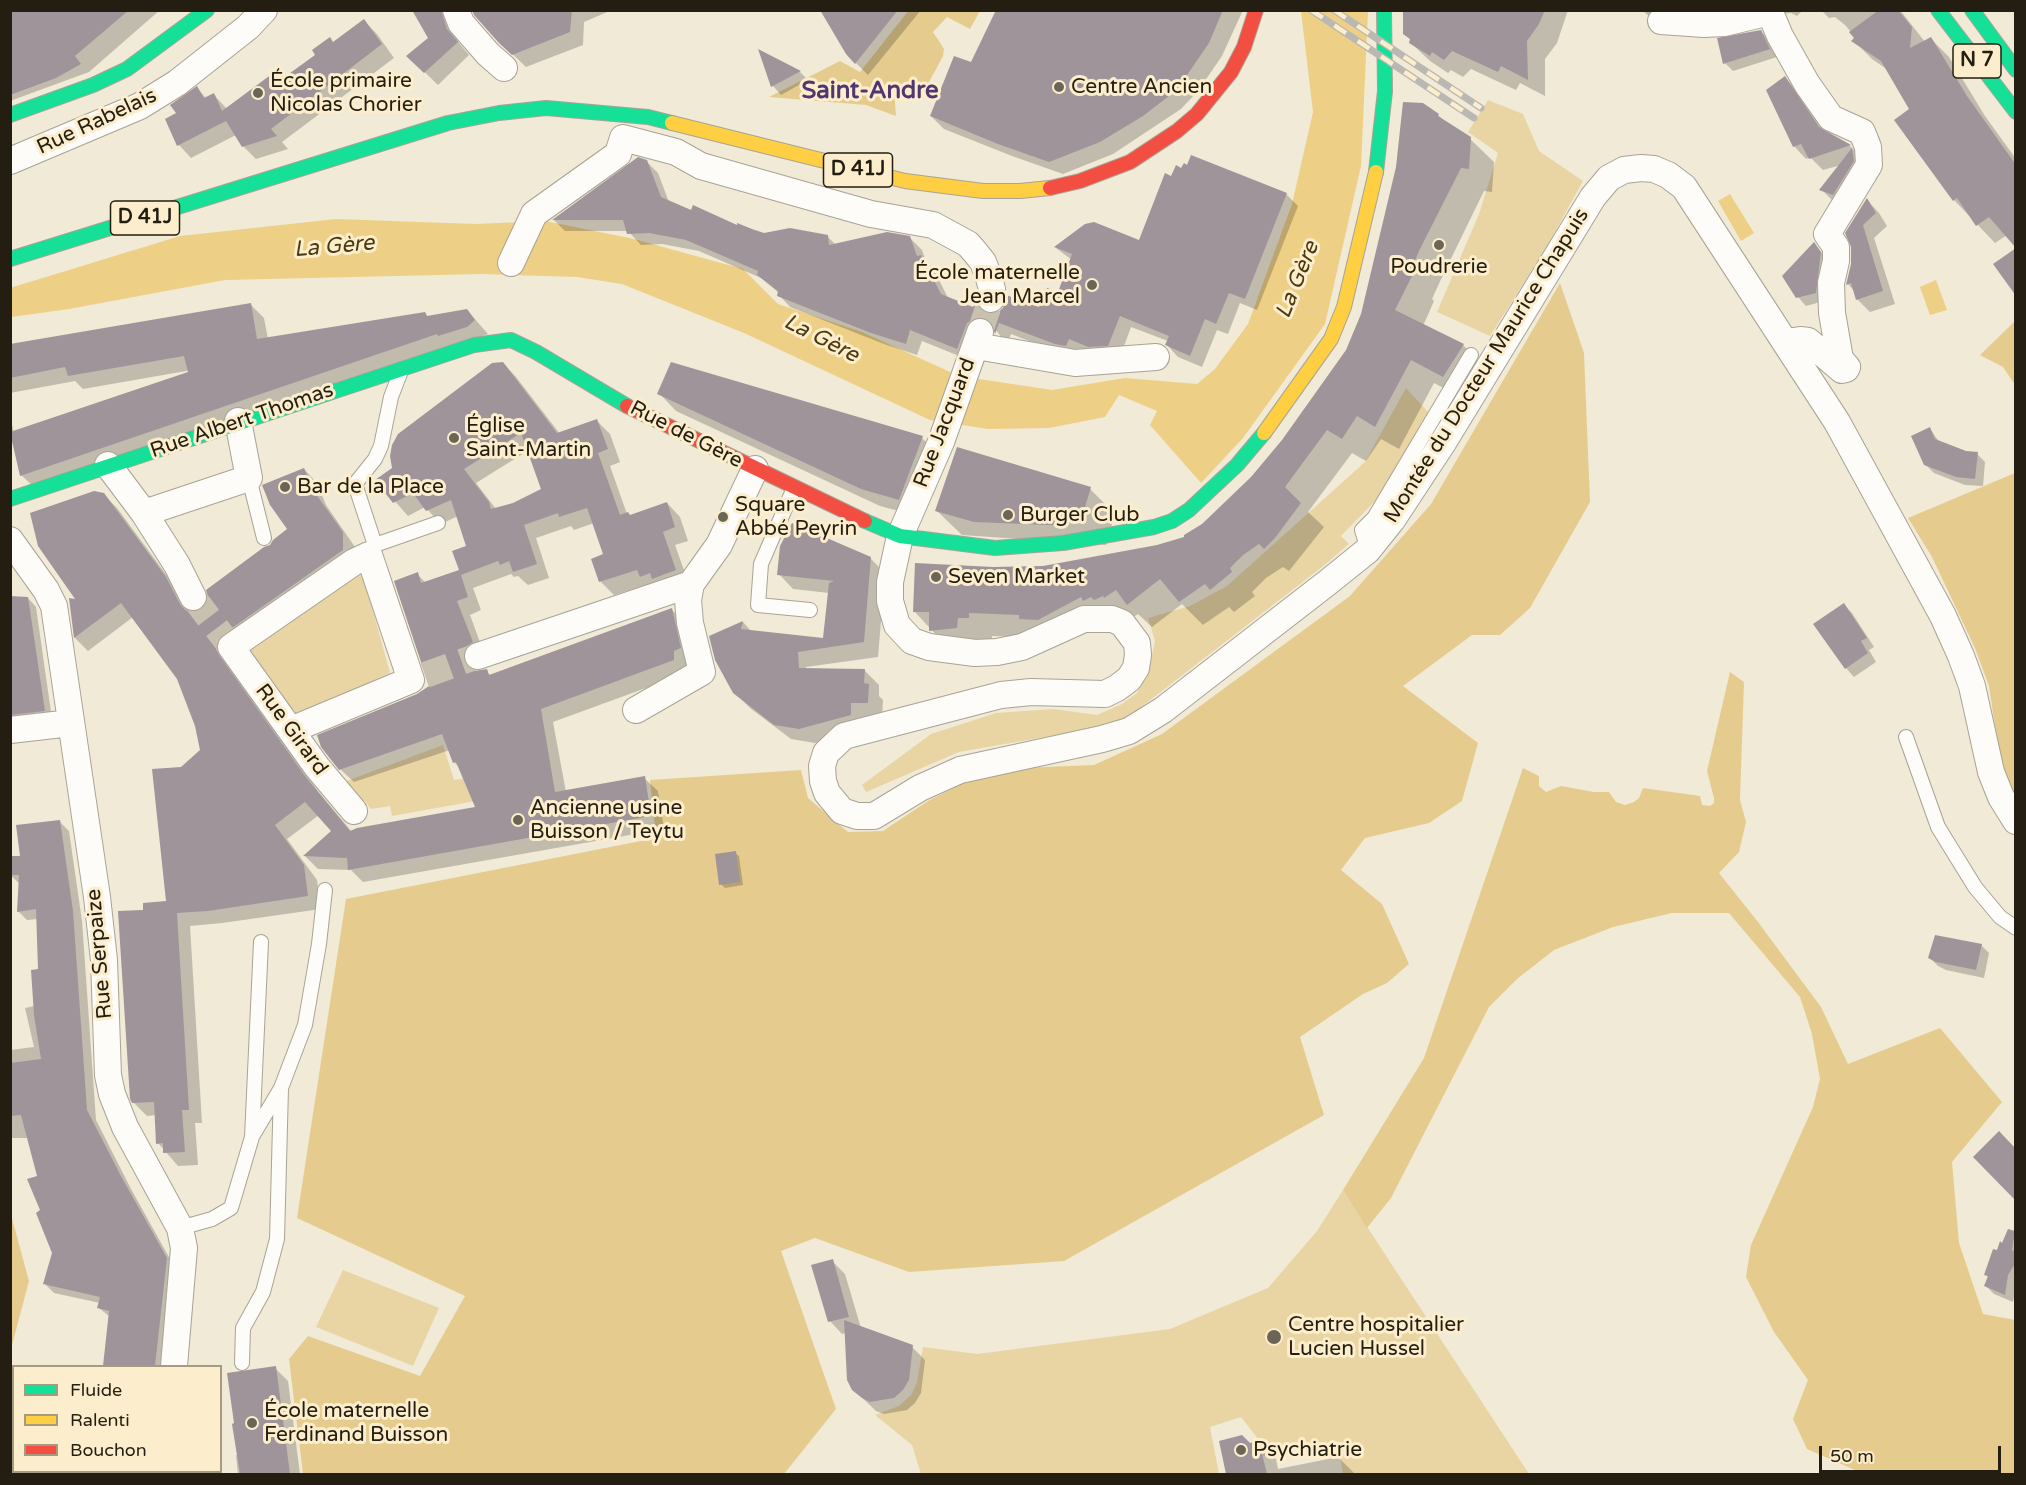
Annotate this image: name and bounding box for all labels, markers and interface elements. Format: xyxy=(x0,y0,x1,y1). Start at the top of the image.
road number: N 7 xyxy=(1953,44,2001,78)
place label: École primaire Nicolas Chorier xyxy=(270,68,422,118)
place label: Centre Ancien xyxy=(1071,74,1212,100)
district label: Saint-Andre xyxy=(801,78,939,106)
marker: Centre Ancien xyxy=(1052,80,1066,94)
street label: Rue Rabelais xyxy=(33,83,161,161)
marker: École primaire Nicolas Chorier xyxy=(251,86,265,100)
road number: D 41J xyxy=(824,153,892,187)
road number: D 41J xyxy=(110,201,180,235)
street label: Montée du Docteur Maurice Chapuis xyxy=(1379,204,1595,528)
water label: La Gère xyxy=(293,230,375,264)
water label: La Gère xyxy=(1271,238,1325,322)
marker: Poudrerie xyxy=(1432,238,1446,252)
place label: Poudrerie xyxy=(1390,254,1488,280)
place label: École maternelle Jean Marcel xyxy=(915,260,1080,310)
marker: École maternelle Jean Marcel xyxy=(1085,278,1099,292)
water label: La Gère xyxy=(779,309,863,369)
street label: Rue Jacquard xyxy=(909,355,981,491)
street label: Rue Albert Thomas xyxy=(147,378,337,464)
street label: Rue de Gère xyxy=(625,396,747,474)
place label: Église Saint-Martin xyxy=(466,413,591,463)
marker: Église Saint-Martin xyxy=(447,431,461,445)
place label: Bar de la Place xyxy=(297,474,444,500)
marker: Bar de la Place xyxy=(278,480,292,494)
place label: Square Abbé Peyrin xyxy=(735,492,857,542)
place label: Burger Club xyxy=(1020,502,1139,528)
marker: Burger Club xyxy=(1001,508,1015,522)
marker: Square Abbé Peyrin xyxy=(716,510,730,524)
place label: Seven Market xyxy=(948,564,1085,590)
marker: Seven Market xyxy=(929,570,943,584)
street label: Rue Girard xyxy=(249,679,333,781)
place label: Ancienne usine Buisson / Teytu xyxy=(530,795,684,845)
marker: Ancienne usine Buisson / Teytu xyxy=(511,813,525,827)
street label: Rue Serpaize xyxy=(82,888,118,1020)
place label: Centre hospitalier Lucien Hussel xyxy=(1288,1312,1464,1362)
marker: Centre hospitalier Lucien Hussel xyxy=(1265,1328,1283,1346)
legend xyxy=(12,1365,222,1473)
text: Fluide xyxy=(70,1379,122,1401)
place label: École maternelle Ferdinand Buisson xyxy=(264,1398,448,1448)
text: Ralenti xyxy=(70,1409,130,1431)
marker: École maternelle Ferdinand Buisson xyxy=(245,1416,259,1430)
scale bar xyxy=(1822,1434,2004,1472)
place label: Psychiatrie xyxy=(1253,1437,1362,1463)
text: Bouchon xyxy=(70,1439,147,1461)
marker: Psychiatrie xyxy=(1234,1443,1248,1457)
text: 50 m xyxy=(1830,1445,1874,1467)

